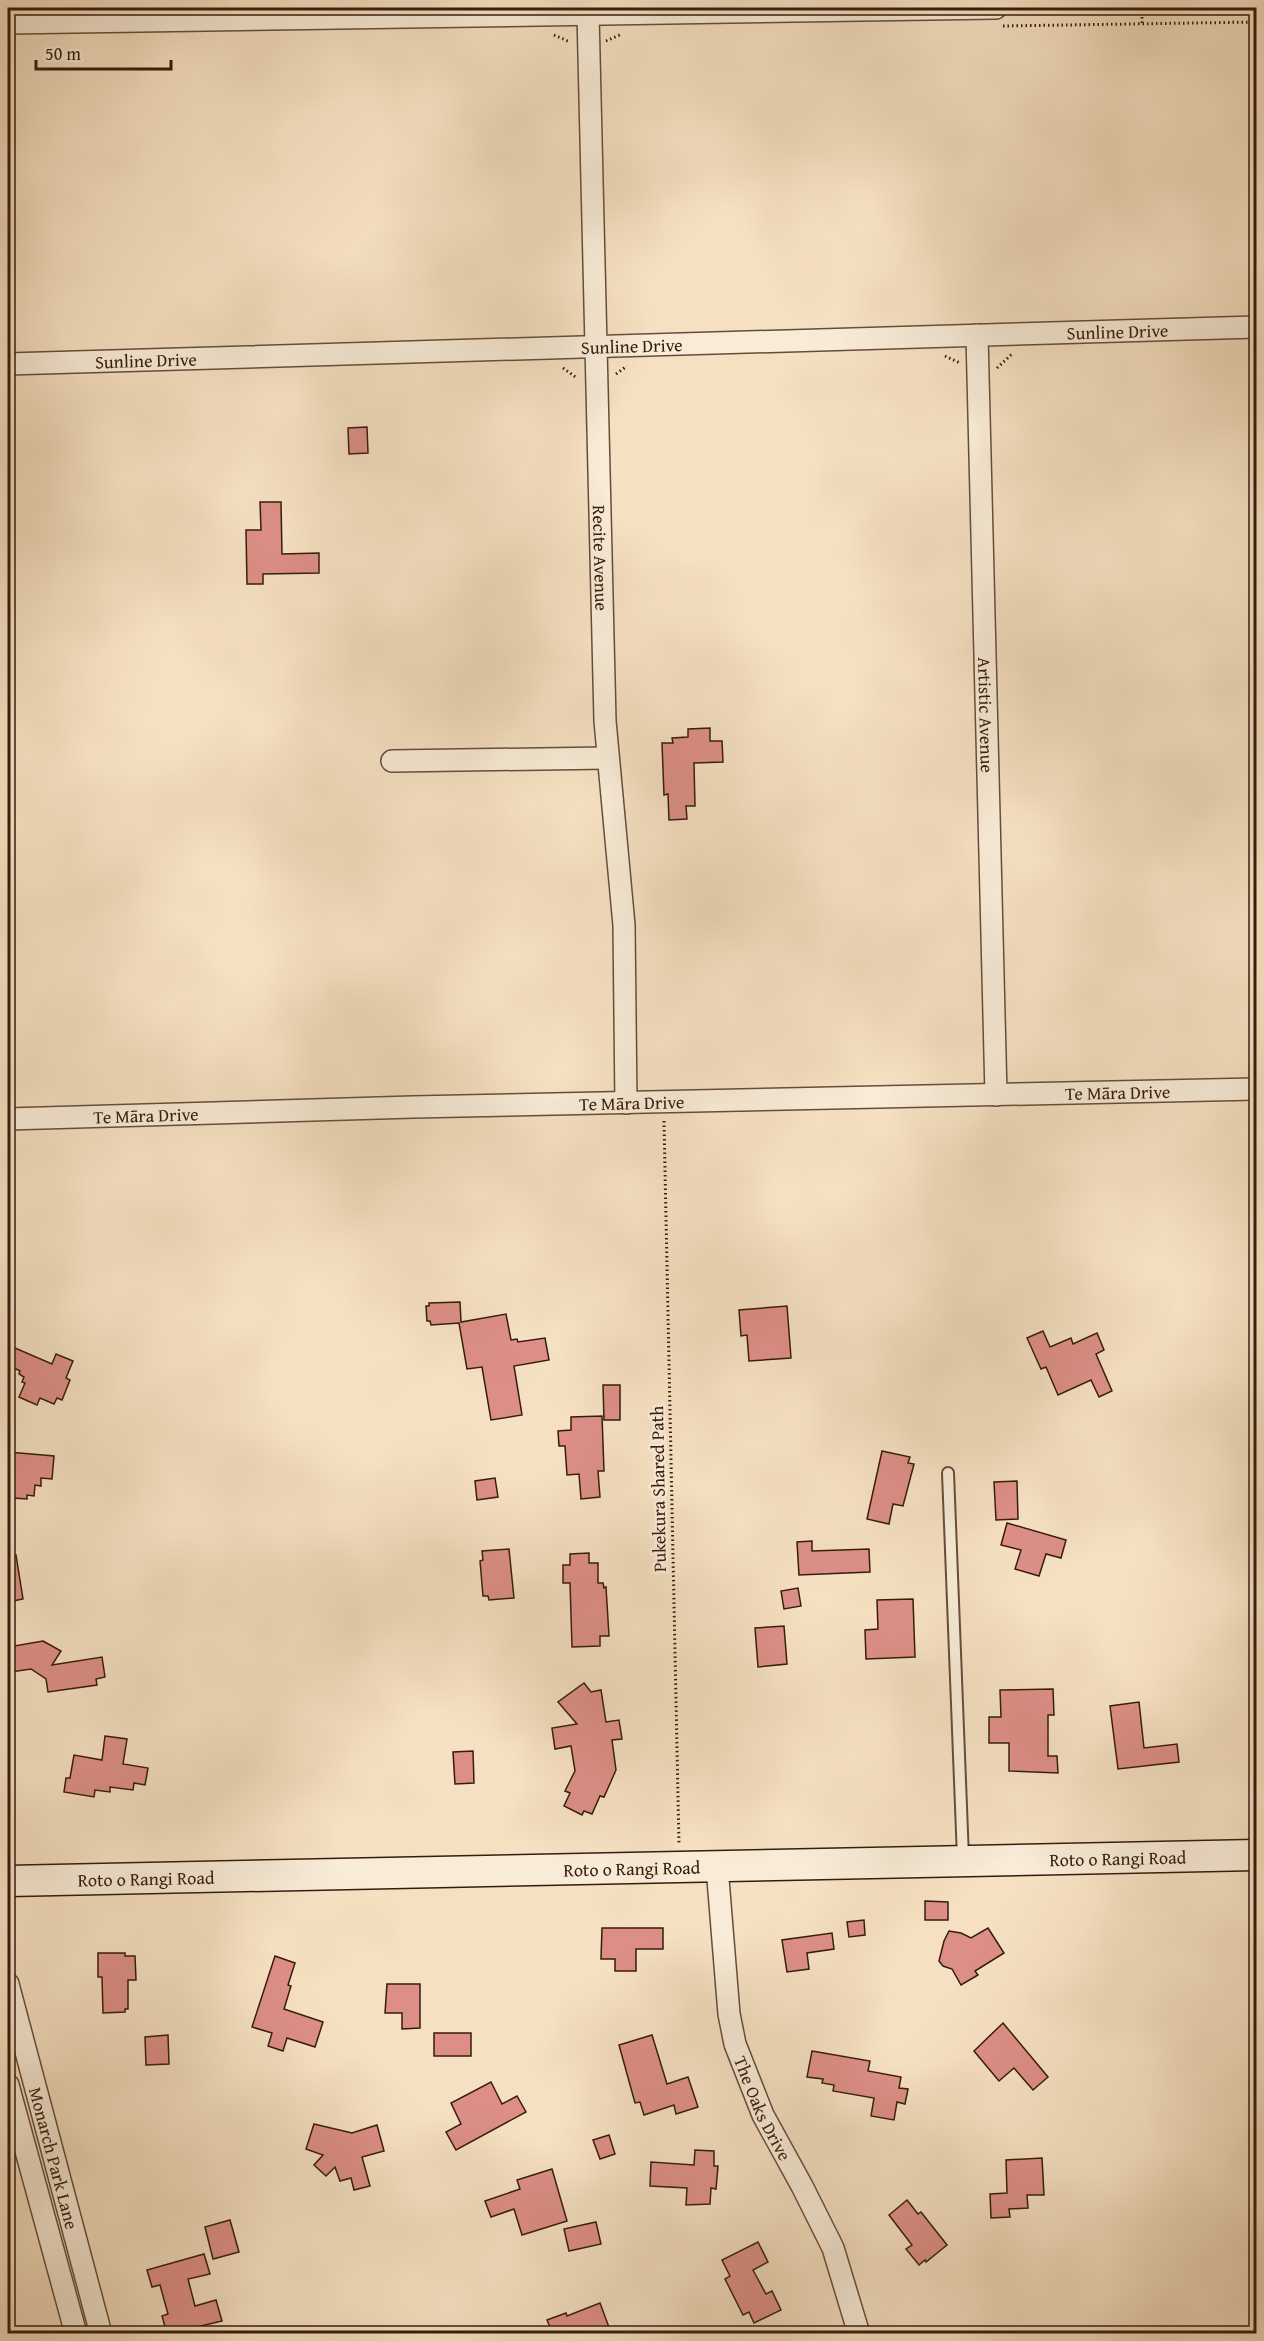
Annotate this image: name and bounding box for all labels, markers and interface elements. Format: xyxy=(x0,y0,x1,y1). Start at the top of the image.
scale bar xyxy=(36,33,171,71)
text: 50 m xyxy=(45,40,81,67)
street label: Sunline Drive xyxy=(1066,316,1169,346)
street label: Sunline Drive xyxy=(580,331,683,361)
street label: Sunline Drive xyxy=(95,345,197,375)
street label: Recite Avenue xyxy=(586,505,616,611)
street label: Artistic Avenue xyxy=(972,657,1001,773)
street label: Te Māra Drive xyxy=(1065,1077,1171,1107)
street label: Te Māra Drive xyxy=(579,1088,685,1117)
street label: Te Māra Drive xyxy=(93,1100,199,1130)
street label: Pukekura Shared Path xyxy=(643,1406,673,1572)
street label: Roto o Rangi Road xyxy=(1049,1843,1187,1873)
street label: Roto o Rangi Road xyxy=(563,1853,701,1883)
street label: Roto o Rangi Road xyxy=(77,1863,215,1893)
street label: The Oaks Drive xyxy=(727,2052,799,2165)
street label: Monarch Park Lane xyxy=(22,2084,86,2232)

